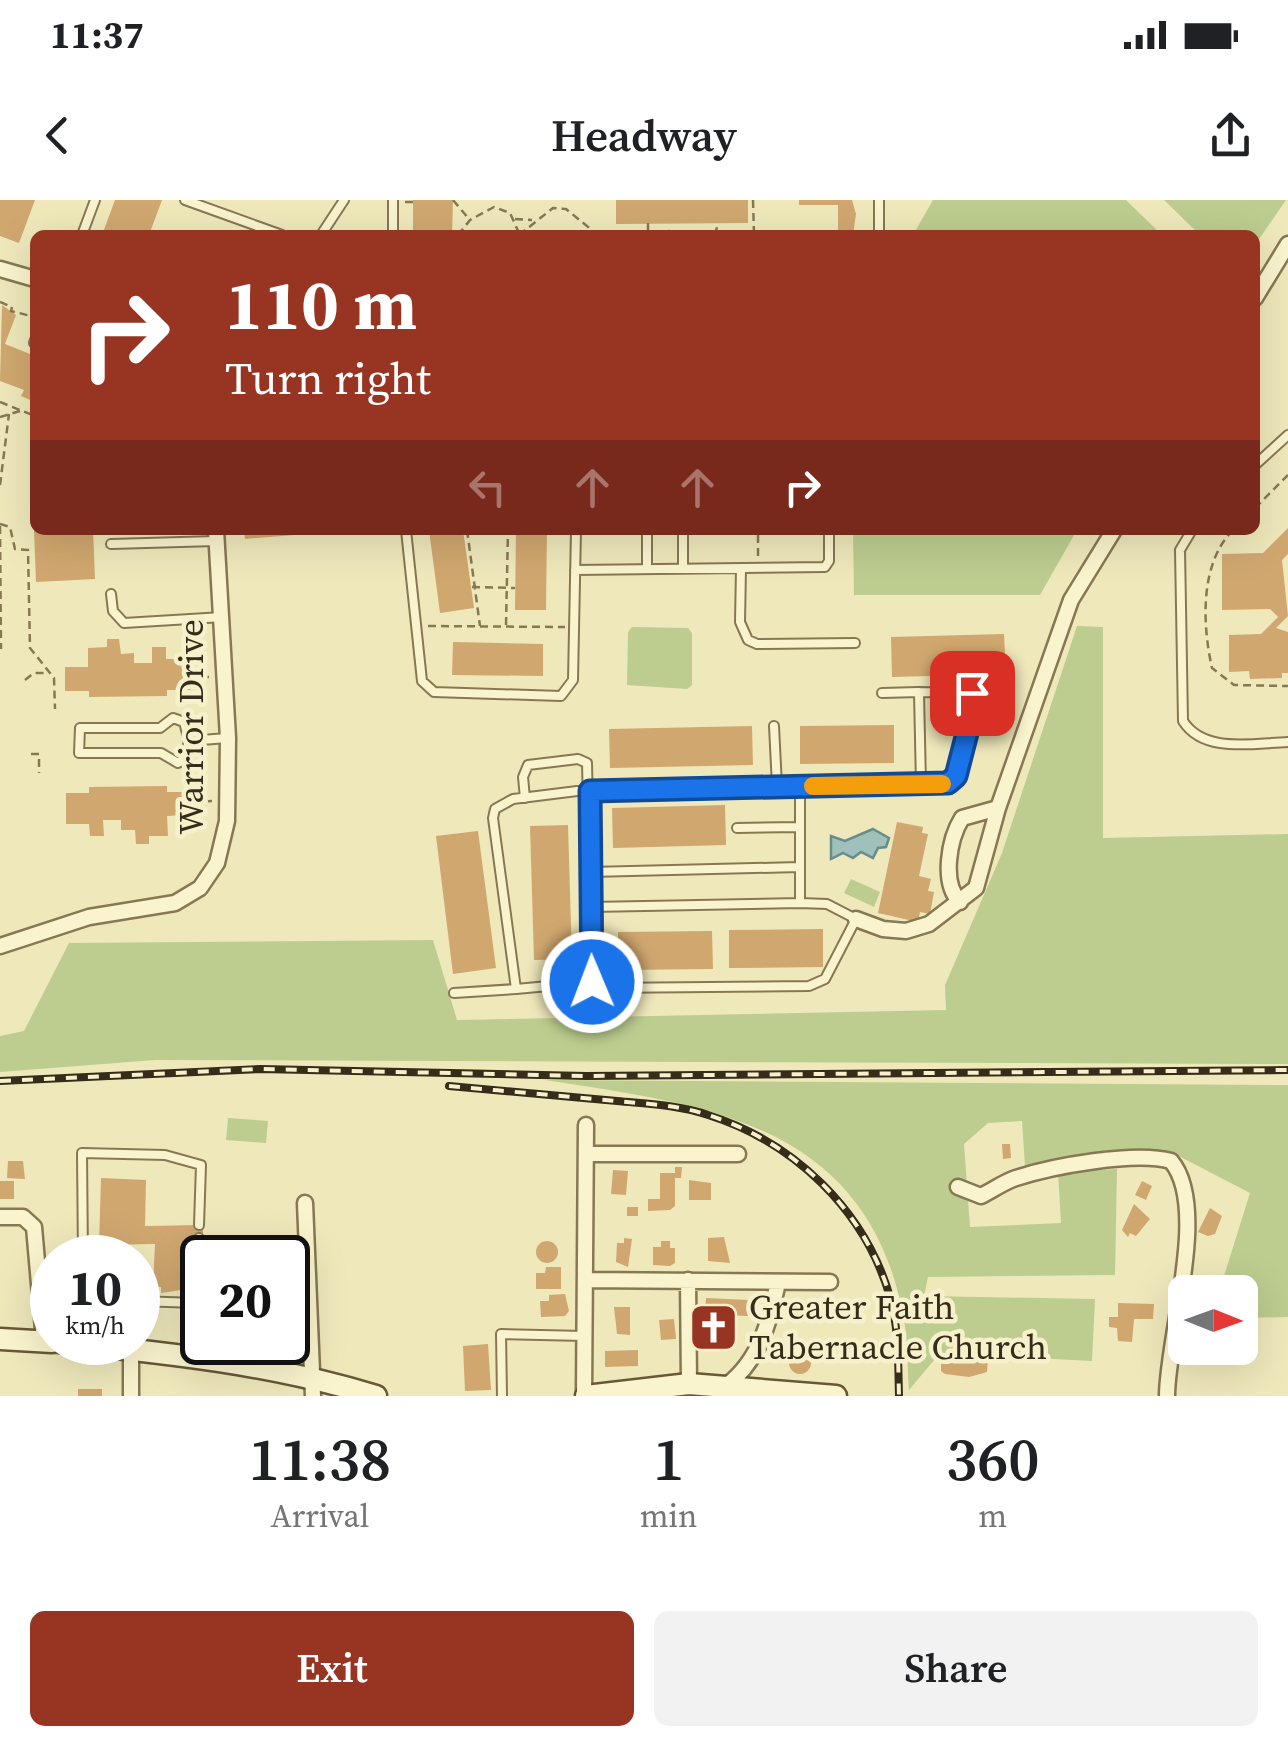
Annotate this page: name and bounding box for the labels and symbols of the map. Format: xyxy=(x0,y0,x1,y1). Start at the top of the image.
street label: Warrior Drive xyxy=(167,619,215,835)
pin xyxy=(930,651,1015,736)
position arrow xyxy=(540,930,644,1034)
speed limit sign: 20 xyxy=(180,1235,310,1365)
north arrow xyxy=(1168,1275,1258,1365)
place label: Greater Faith Tabernacle Church xyxy=(749,1283,1047,1371)
church icon: Greater Faith Tabernacle Church xyxy=(688,1301,740,1353)

